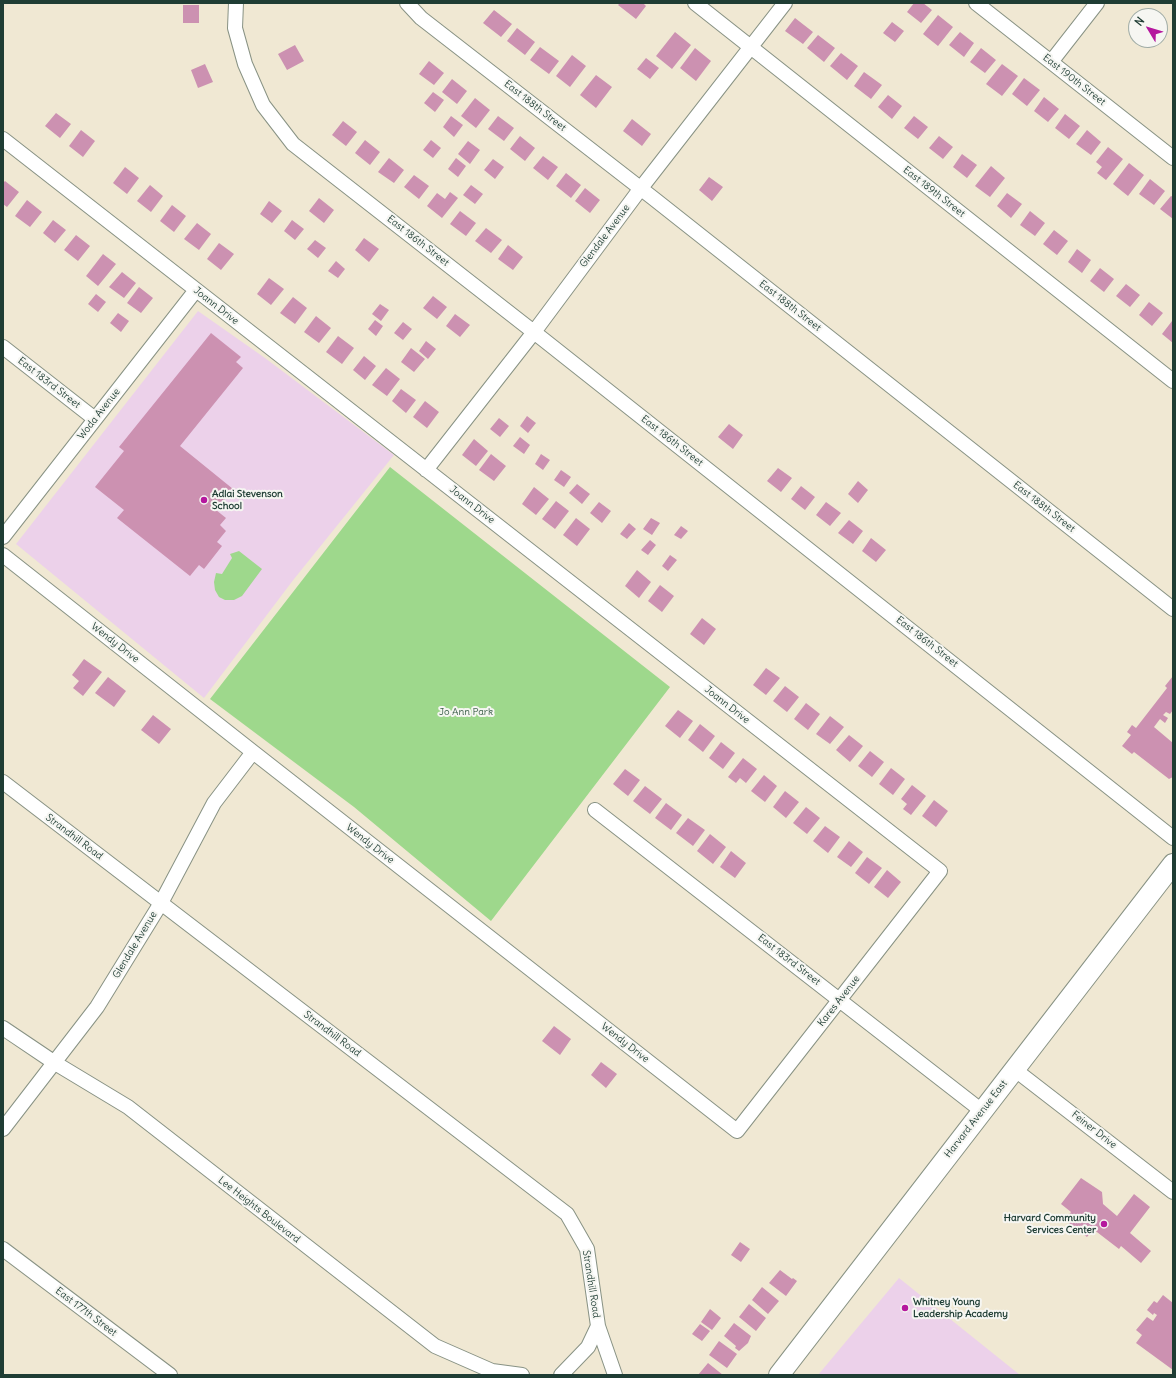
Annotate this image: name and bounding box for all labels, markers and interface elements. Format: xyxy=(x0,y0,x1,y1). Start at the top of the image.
north arrow xyxy=(1128,8,1168,48)
text: N xyxy=(1131,14,1147,29)
street label: East 190th Street xyxy=(1040,52,1108,108)
street label: East 188th Street xyxy=(502,78,568,134)
street label: East 189th Street xyxy=(901,164,967,220)
street label: Glendale Avenue xyxy=(577,202,633,270)
street label: East 186th Street xyxy=(385,213,451,269)
street label: East 188th Street xyxy=(757,278,823,334)
street label: Joann Drive xyxy=(191,285,241,327)
street label: East 183rd Street xyxy=(15,355,83,411)
street label: Woda Avenue xyxy=(75,386,123,442)
street label: East 186th Street xyxy=(639,413,705,469)
street label: East 188th Street xyxy=(1011,479,1077,535)
street label: Joann Drive xyxy=(447,484,497,526)
place label: Adlai Stevenson School xyxy=(212,488,283,512)
marker: Adlai Stevenson School xyxy=(199,495,209,505)
street label: East 186th Street xyxy=(894,614,960,670)
street label: Wendy Drive xyxy=(89,621,141,665)
street label: Joann Drive xyxy=(702,684,752,726)
park label: Jo Ann Park xyxy=(439,706,493,718)
street label: Strandhill Road xyxy=(43,812,105,862)
street label: Wendy Drive xyxy=(344,822,396,866)
street label: Glendale Avenue xyxy=(110,909,160,981)
street label: East 183rd Street xyxy=(755,932,823,988)
street label: Kares Avenue xyxy=(815,973,863,1029)
street label: Strandhill Road xyxy=(301,1009,363,1059)
street label: Wendy Drive xyxy=(599,1021,651,1065)
street label: Harvard Avenue East xyxy=(942,1078,1010,1160)
street label: Feiner Drive xyxy=(1069,1109,1119,1151)
street label: Lee Heights Boulevard xyxy=(216,1174,302,1246)
place label: Harvard Community Services Center xyxy=(1004,1212,1096,1236)
marker: Harvard Community Services Center xyxy=(1099,1219,1109,1229)
street label: Strandhill Road xyxy=(580,1249,602,1319)
street label: East 177th Street xyxy=(53,1285,119,1339)
place label: Whitney Young Leadership Academy xyxy=(913,1296,1008,1320)
marker: Whitney Young Leadership Academy xyxy=(900,1303,910,1313)

